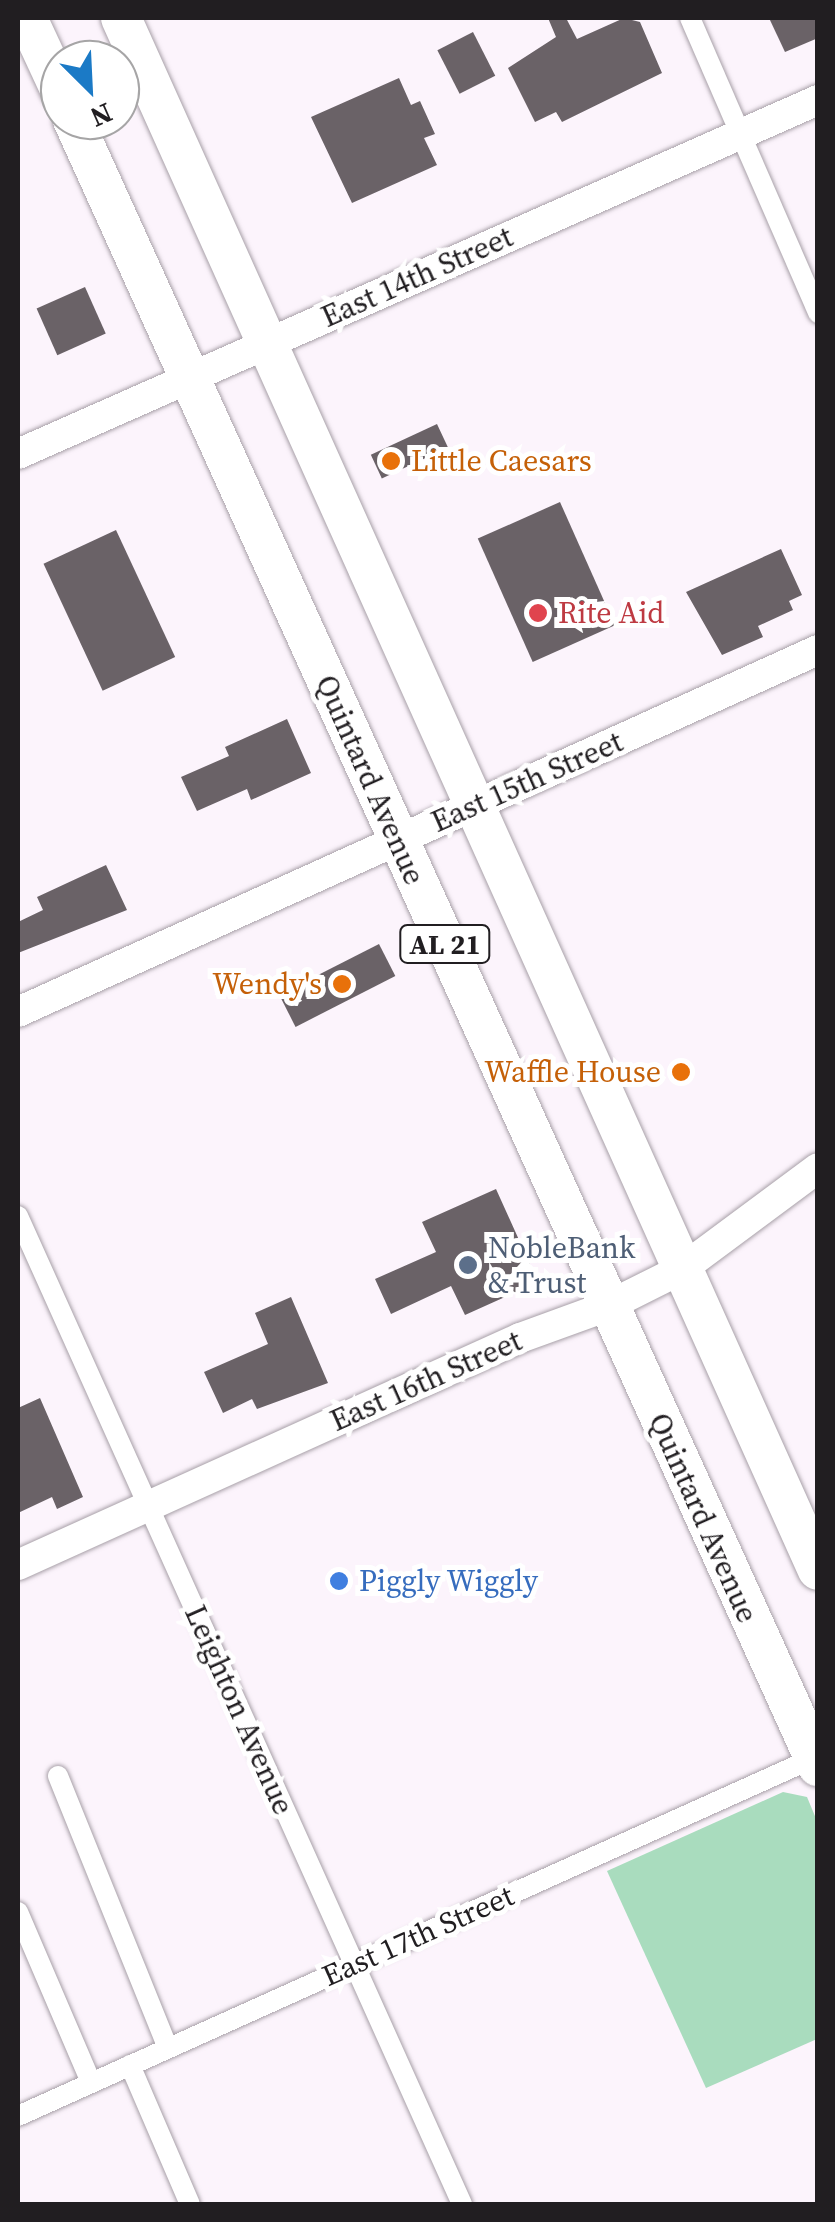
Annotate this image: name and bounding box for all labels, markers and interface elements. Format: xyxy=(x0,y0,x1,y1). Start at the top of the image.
north arrow xyxy=(40,40,140,140)
text: N xyxy=(84,94,118,137)
street label: East 14th Street xyxy=(316,219,518,335)
place label: Little Caesars xyxy=(411,443,592,479)
marker: Little Caesars xyxy=(380,450,402,472)
place label: Rite Aid xyxy=(558,595,664,631)
marker: Rite Aid xyxy=(527,602,549,624)
street label: Quintard Avenue xyxy=(308,670,432,890)
street label: East 15th Street xyxy=(426,724,628,840)
road number: AL 21 xyxy=(398,921,492,967)
place label: Wendy's xyxy=(212,966,322,1002)
marker: Wendy's xyxy=(331,973,353,995)
place label: Waffle House xyxy=(484,1054,661,1090)
marker: Waffle House xyxy=(670,1061,692,1083)
place label: NobleBank & Trust xyxy=(488,1230,635,1300)
marker: NobleBank & Trust xyxy=(457,1254,479,1276)
street label: East 16th Street xyxy=(325,1323,527,1439)
street label: Quintard Avenue xyxy=(641,1408,765,1628)
place label: Piggly Wiggly xyxy=(359,1563,539,1599)
marker: Piggly Wiggly xyxy=(328,1570,350,1592)
street label: Leighton Avenue xyxy=(177,1600,301,1820)
street label: East 17th Street xyxy=(317,1878,519,1994)

